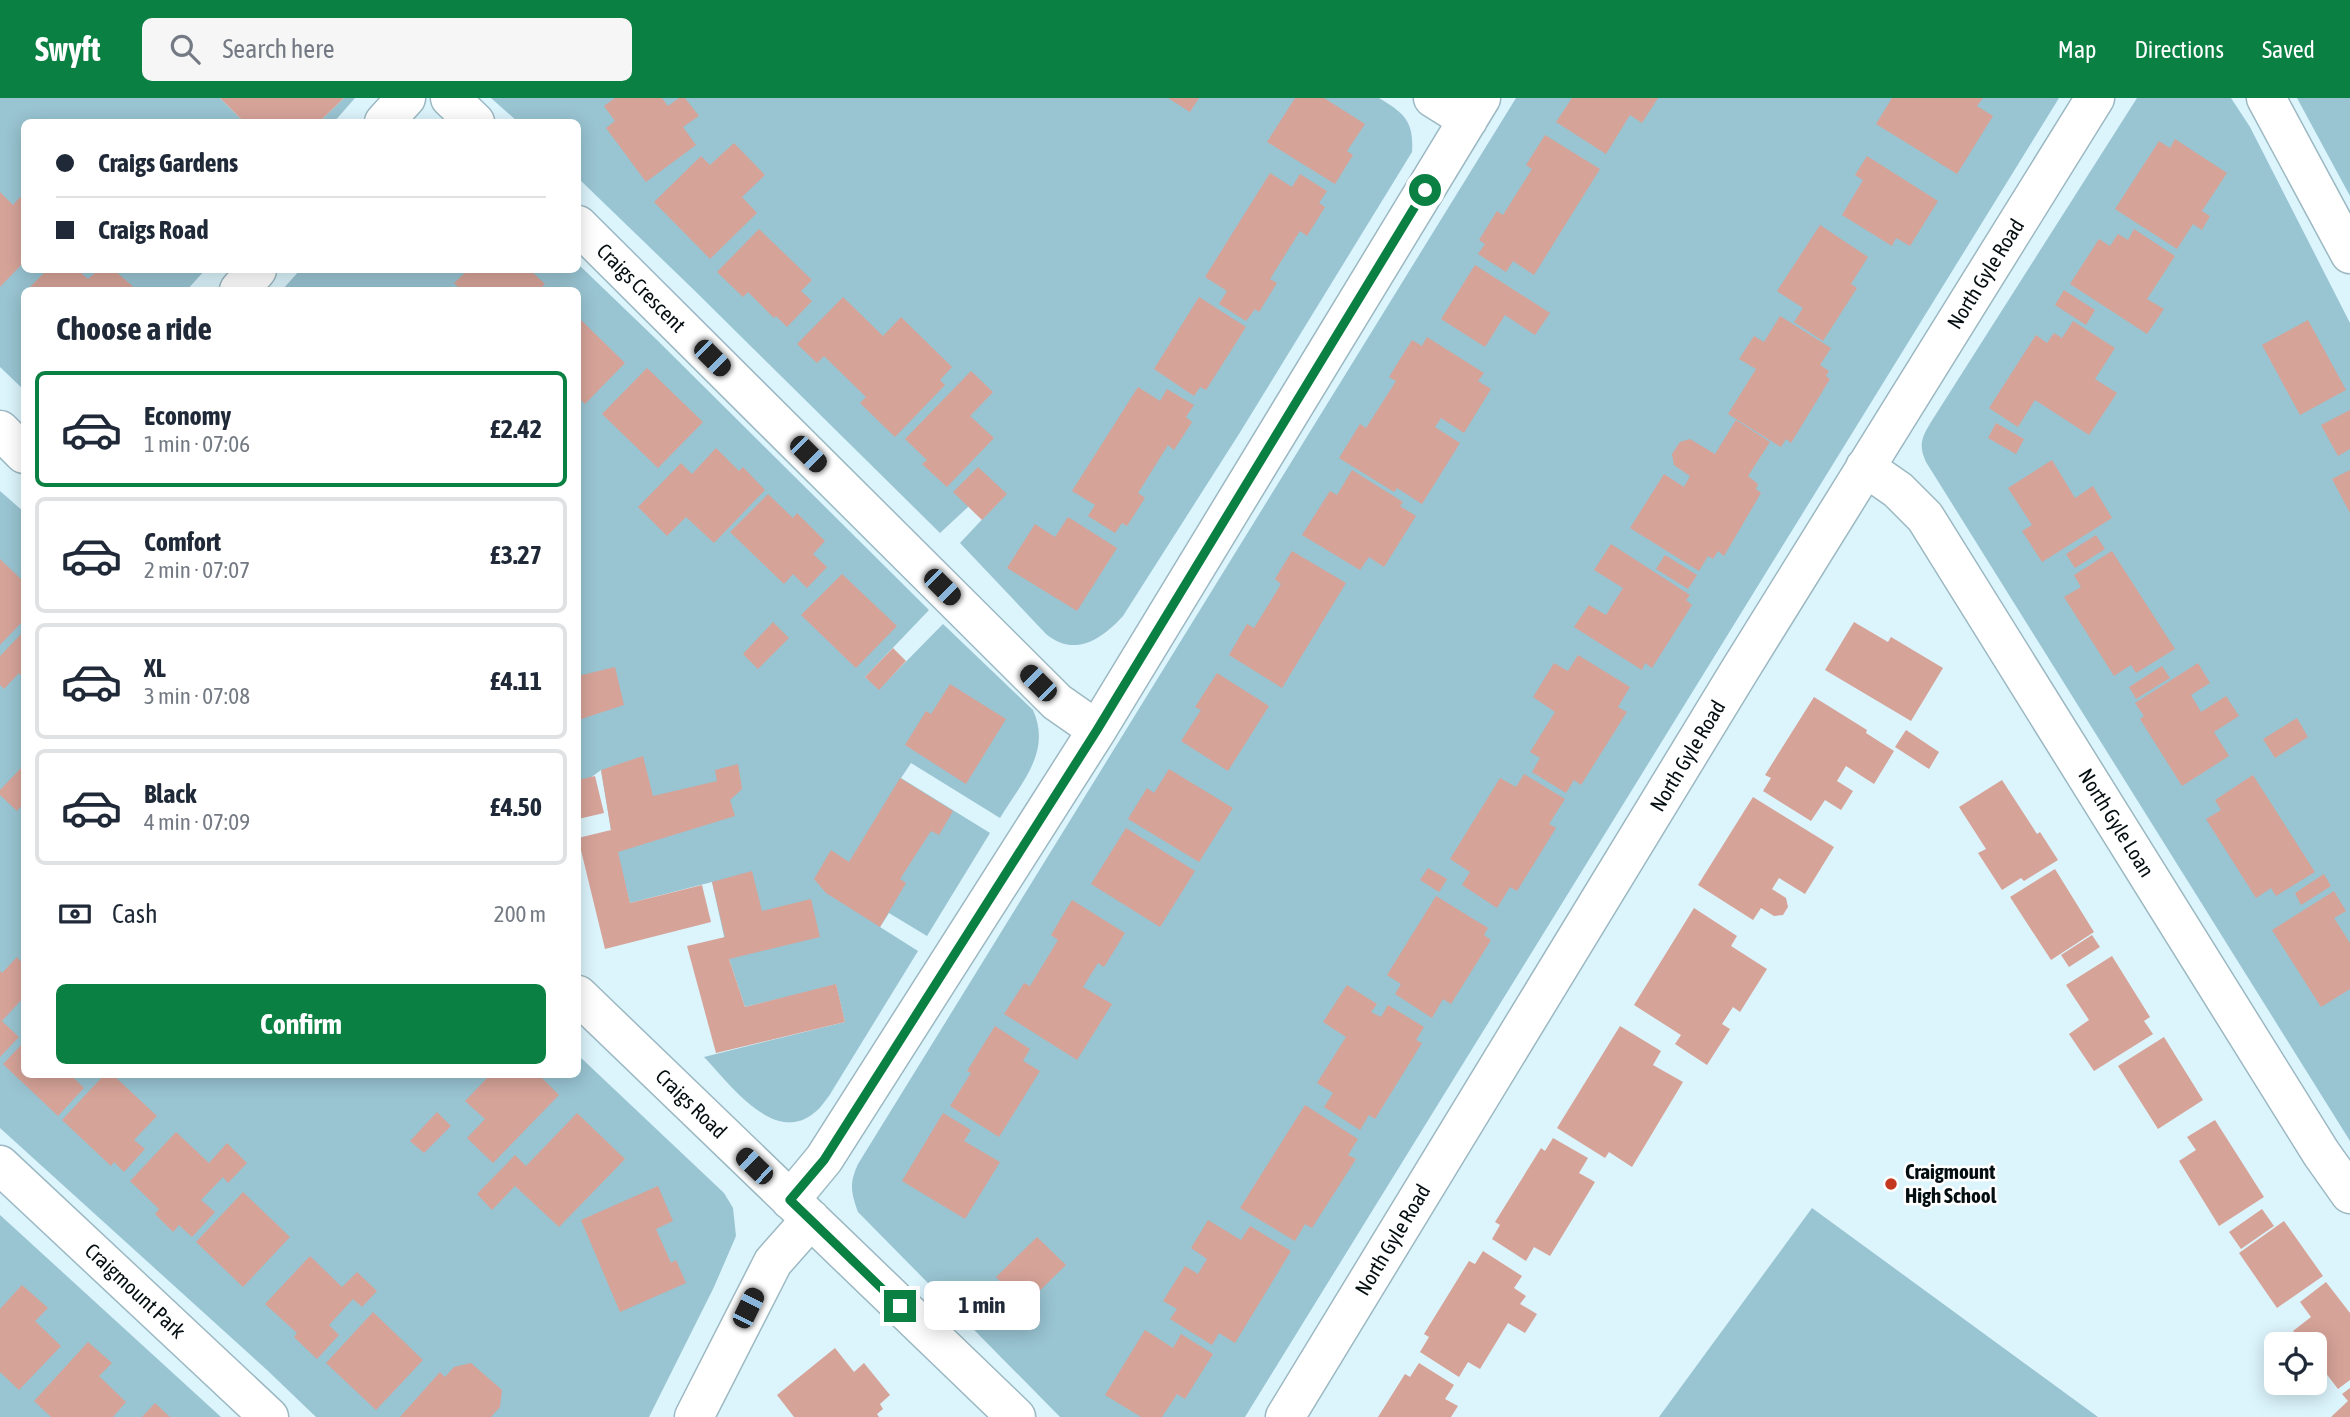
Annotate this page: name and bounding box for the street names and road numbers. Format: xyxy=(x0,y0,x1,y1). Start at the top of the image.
street label: North Gyle Road xyxy=(1942,214,2028,333)
street label: Craigs Crescent xyxy=(592,238,691,337)
street label: North Gyle Road xyxy=(1645,696,1730,815)
street label: North Gyle Loan xyxy=(2074,764,2160,881)
street label: Craigs Road xyxy=(651,1064,732,1143)
street label: North Gyle Road xyxy=(1350,1180,1435,1299)
street label: Craigmount Park xyxy=(81,1238,191,1343)

